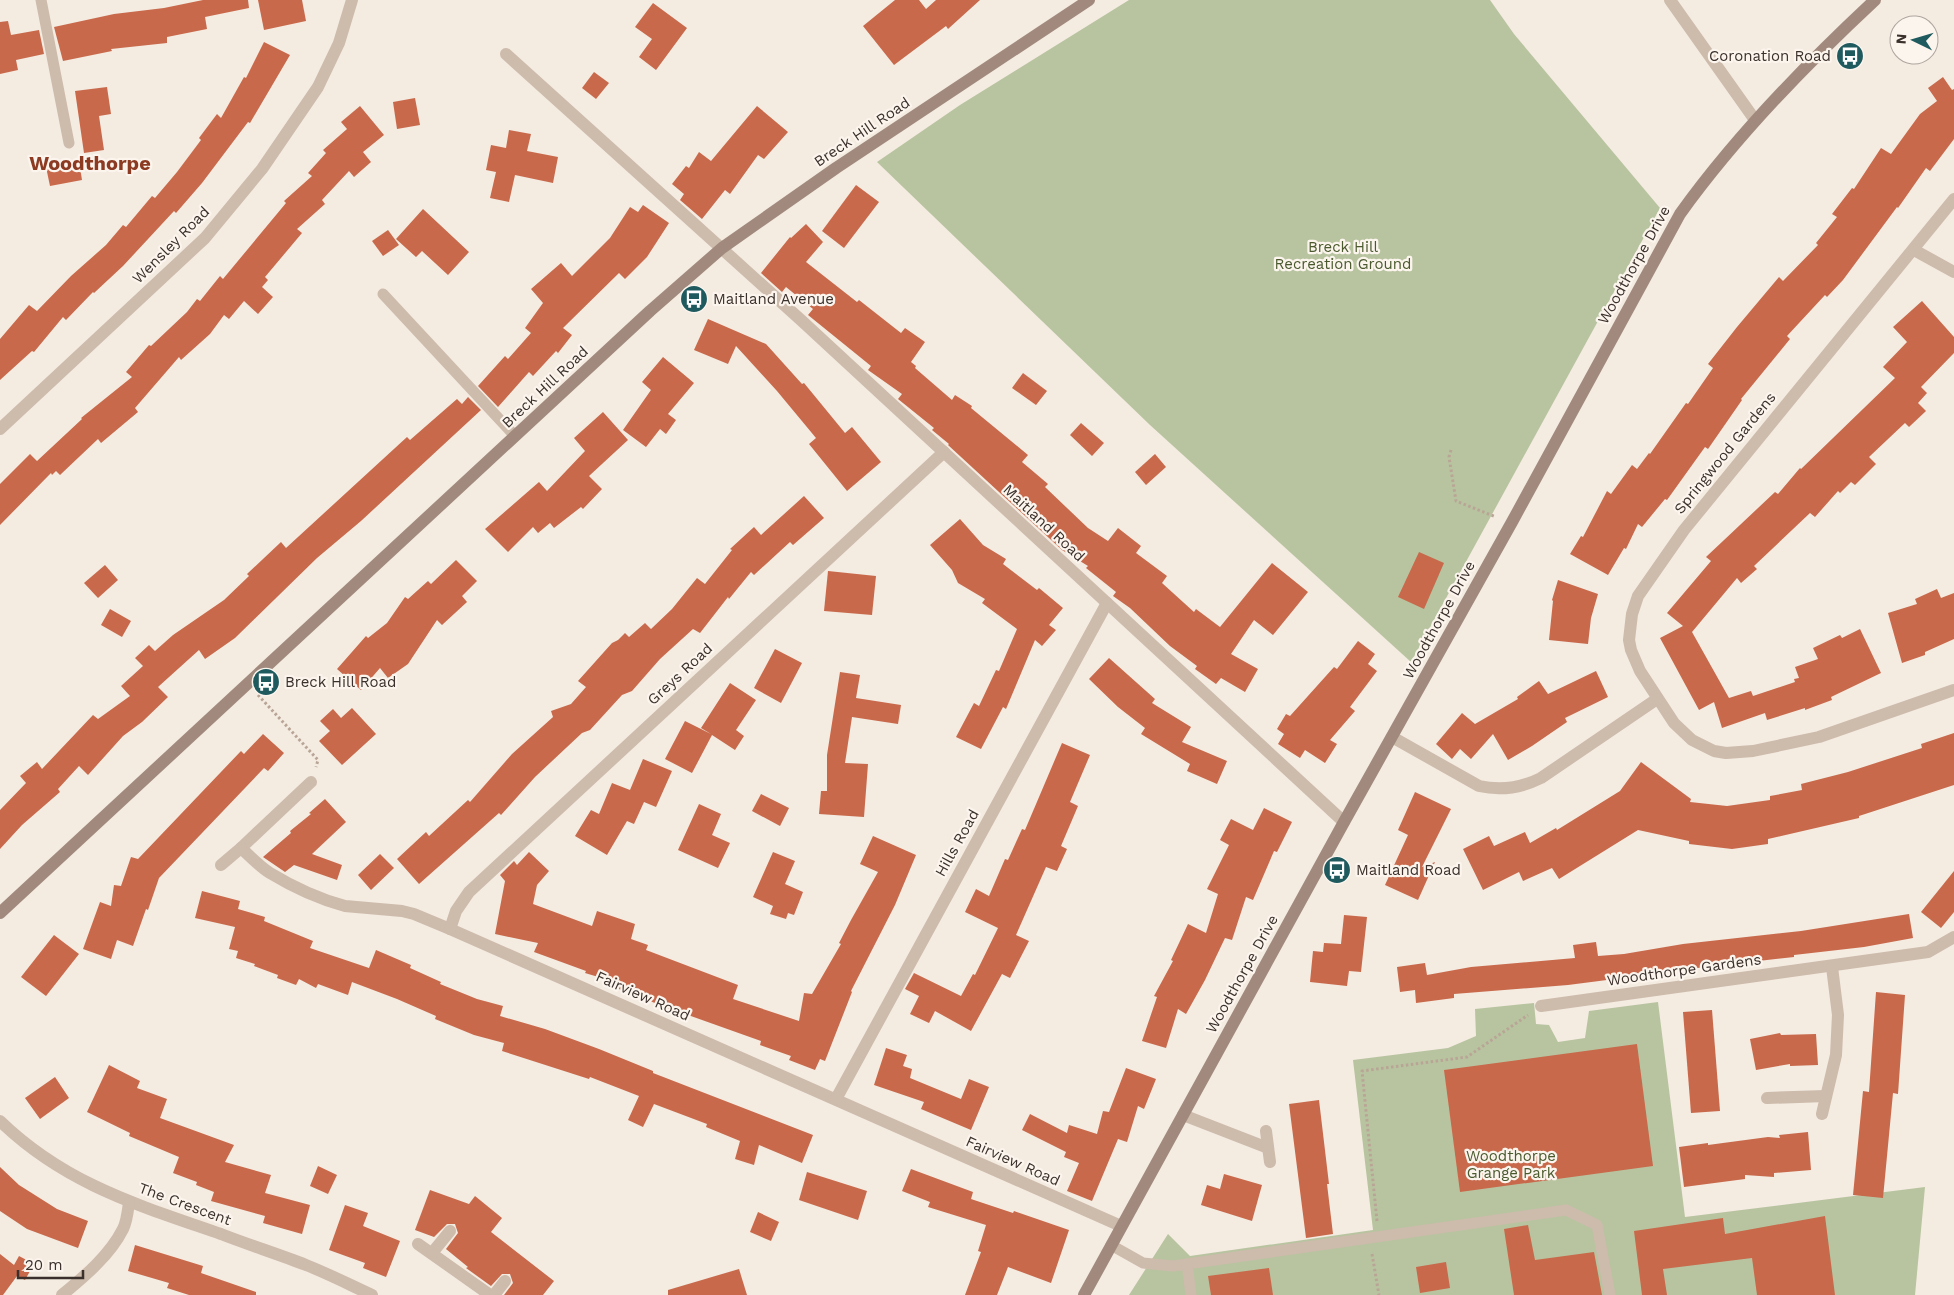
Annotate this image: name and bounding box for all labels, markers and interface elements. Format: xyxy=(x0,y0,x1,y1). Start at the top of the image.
north arrow xyxy=(1889,15,1939,65)
text: N xyxy=(1893,33,1909,45)
bus stop icon: Coronation Road xyxy=(1835,41,1865,71)
place label: Coronation Road xyxy=(1709,47,1831,65)
street label: Breck Hill Road xyxy=(811,93,913,171)
district label: Woodthorpe xyxy=(29,151,151,175)
street label: Wensley Road xyxy=(129,203,213,287)
street label: Woodthorpe Drive xyxy=(1594,203,1674,327)
park label: Breck Hill Recreation Ground xyxy=(1275,238,1411,273)
bus stop icon: Maitland Avenue xyxy=(679,284,709,314)
place label: Maitland Avenue xyxy=(713,290,834,308)
street label: Breck Hill Road xyxy=(498,342,592,432)
street label: Springwood Gardens xyxy=(1670,388,1780,518)
street label: Maitland Road xyxy=(999,481,1089,565)
street label: Woodthorpe Drive xyxy=(1399,558,1479,682)
street label: Greys Road xyxy=(644,639,716,709)
bus stop icon: Breck Hill Road xyxy=(251,667,281,697)
place label: Breck Hill Road xyxy=(285,673,396,691)
street label: Hills Road xyxy=(931,806,983,880)
bus stop icon: Maitland Road xyxy=(1322,855,1352,885)
place label: Maitland Road xyxy=(1356,861,1461,879)
street label: Woodthorpe Drive xyxy=(1202,912,1282,1036)
street label: Woodthorpe Gardens xyxy=(1606,950,1762,990)
street label: Fairview Road xyxy=(593,967,693,1025)
street label: Fairview Road xyxy=(963,1132,1063,1190)
park label: Woodthorpe Grange Park xyxy=(1466,1147,1556,1182)
street label: The Crescent xyxy=(136,1179,234,1229)
scale bar xyxy=(18,1248,82,1280)
text: 20 m xyxy=(25,1256,63,1274)

